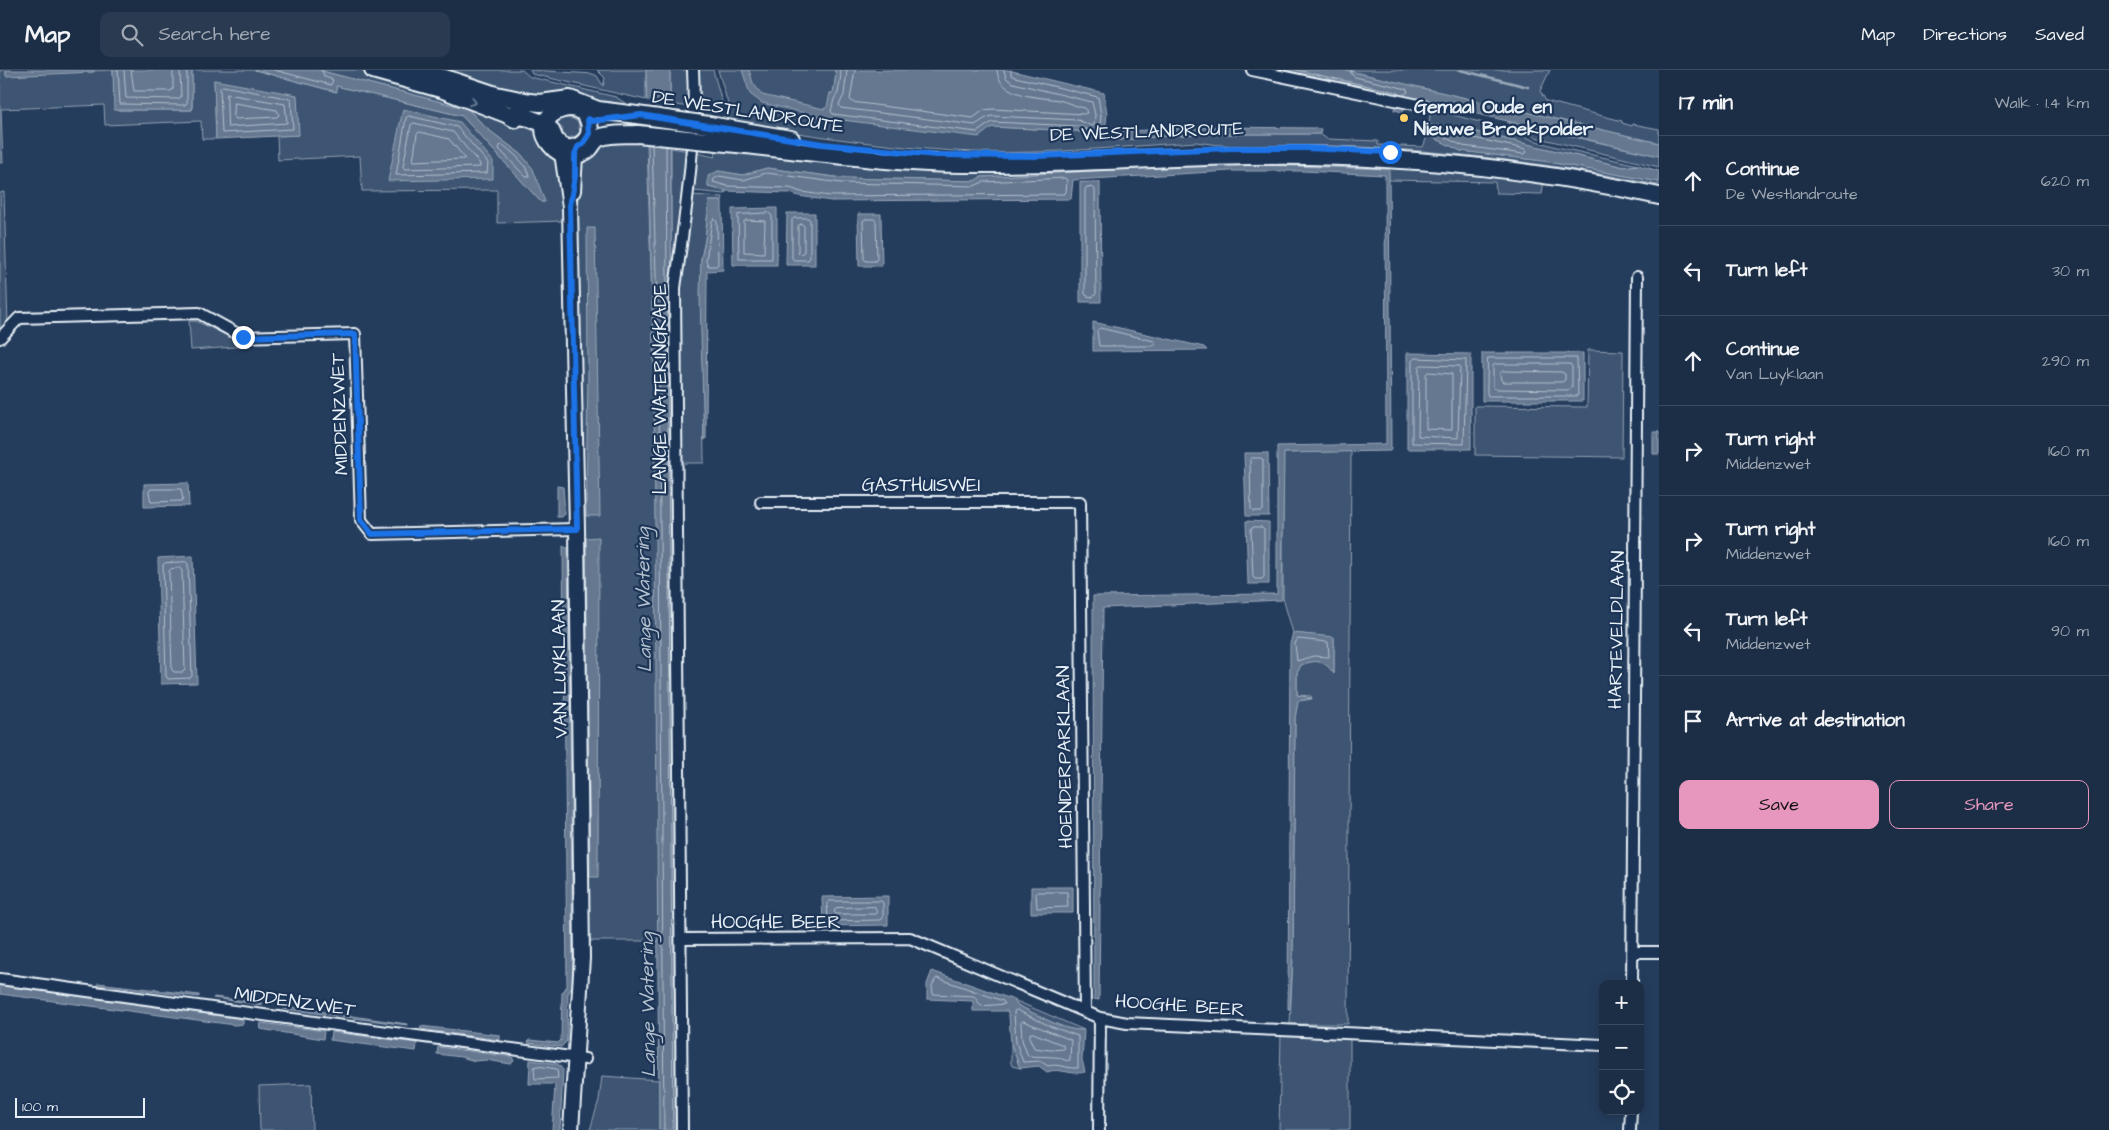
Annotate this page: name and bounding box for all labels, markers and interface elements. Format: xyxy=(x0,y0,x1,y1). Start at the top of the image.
search box xyxy=(100,12,450,57)
text: Map xyxy=(25,18,70,52)
icon: search xyxy=(118,21,146,49)
text: Search here xyxy=(158,21,271,48)
text: Map xyxy=(1861,22,1895,47)
text: Directions xyxy=(1923,22,2007,47)
text: Saved xyxy=(2035,22,2084,47)
street label: DE WESTLANDROUTE xyxy=(650,83,846,141)
text: 17 min xyxy=(1679,88,1733,117)
text: Walk · 1.4 km xyxy=(1995,92,2089,114)
place label: Gemaal Oude en Nieuwe Broekpolder xyxy=(1414,94,1594,143)
one-way arrow xyxy=(469,96,477,106)
marker: Gemaal Oude en Nieuwe Broekpolder xyxy=(1398,112,1410,124)
street label: DE WESTLANDROUTE xyxy=(1050,115,1244,149)
route start xyxy=(1379,141,1402,164)
text: Continue xyxy=(1726,156,1800,183)
icon: ahead xyxy=(1679,167,1707,195)
text: 620 m xyxy=(2041,170,2089,192)
text: De Westlandroute xyxy=(1726,183,1858,205)
icon: left xyxy=(1679,257,1707,285)
text: Turn left xyxy=(1726,257,1807,284)
text: 30 m xyxy=(2052,260,2089,282)
street label: LANGE WATERINGKADE xyxy=(647,283,674,495)
route end xyxy=(232,326,255,349)
text: Continue xyxy=(1726,336,1800,363)
icon: ahead xyxy=(1679,347,1707,375)
text: 290 m xyxy=(2042,350,2089,372)
street label: MIDDENZWET xyxy=(324,352,356,476)
text: Van Luyklaan xyxy=(1726,363,1823,385)
text: Turn right xyxy=(1726,426,1815,453)
icon: right xyxy=(1679,437,1707,465)
text: 160 m xyxy=(2048,440,2089,462)
text: Middenzwet xyxy=(1726,453,1811,475)
street label: GASTHUISWEI xyxy=(862,472,980,499)
text: Turn right xyxy=(1726,516,1815,543)
water label: Lange Watering xyxy=(629,525,660,673)
icon: right xyxy=(1679,527,1707,555)
text: 160 m xyxy=(2048,530,2089,552)
text: Middenzwet xyxy=(1726,543,1811,565)
street label: HARTEVELDLAAN xyxy=(1602,551,1632,709)
street label: VAN LUYKLAAN xyxy=(545,599,575,738)
text: Turn left xyxy=(1726,606,1807,633)
icon: left xyxy=(1679,617,1707,645)
text: 90 m xyxy=(2051,620,2089,642)
text: Middenzwet xyxy=(1726,633,1811,655)
street label: HOENDERPARKLAAN xyxy=(1050,665,1080,849)
icon: arrive xyxy=(1679,707,1707,735)
text: Arrive at destination xyxy=(1726,707,1905,734)
button: Save xyxy=(1679,780,1879,829)
button: Share xyxy=(1889,780,2089,829)
street label: HOOGHE BEER xyxy=(711,909,841,936)
water label: Lange Watering xyxy=(633,930,664,1078)
street label: MIDDENZWET xyxy=(233,980,358,1024)
map controls xyxy=(1599,980,1644,1115)
button: + xyxy=(1599,980,1644,1025)
street label: HOOGHE BEER xyxy=(1114,988,1246,1024)
button: − xyxy=(1599,1025,1644,1070)
button: locate xyxy=(1599,1070,1644,1115)
scale bar xyxy=(15,1095,145,1118)
text: 100 m xyxy=(22,1097,58,1117)

